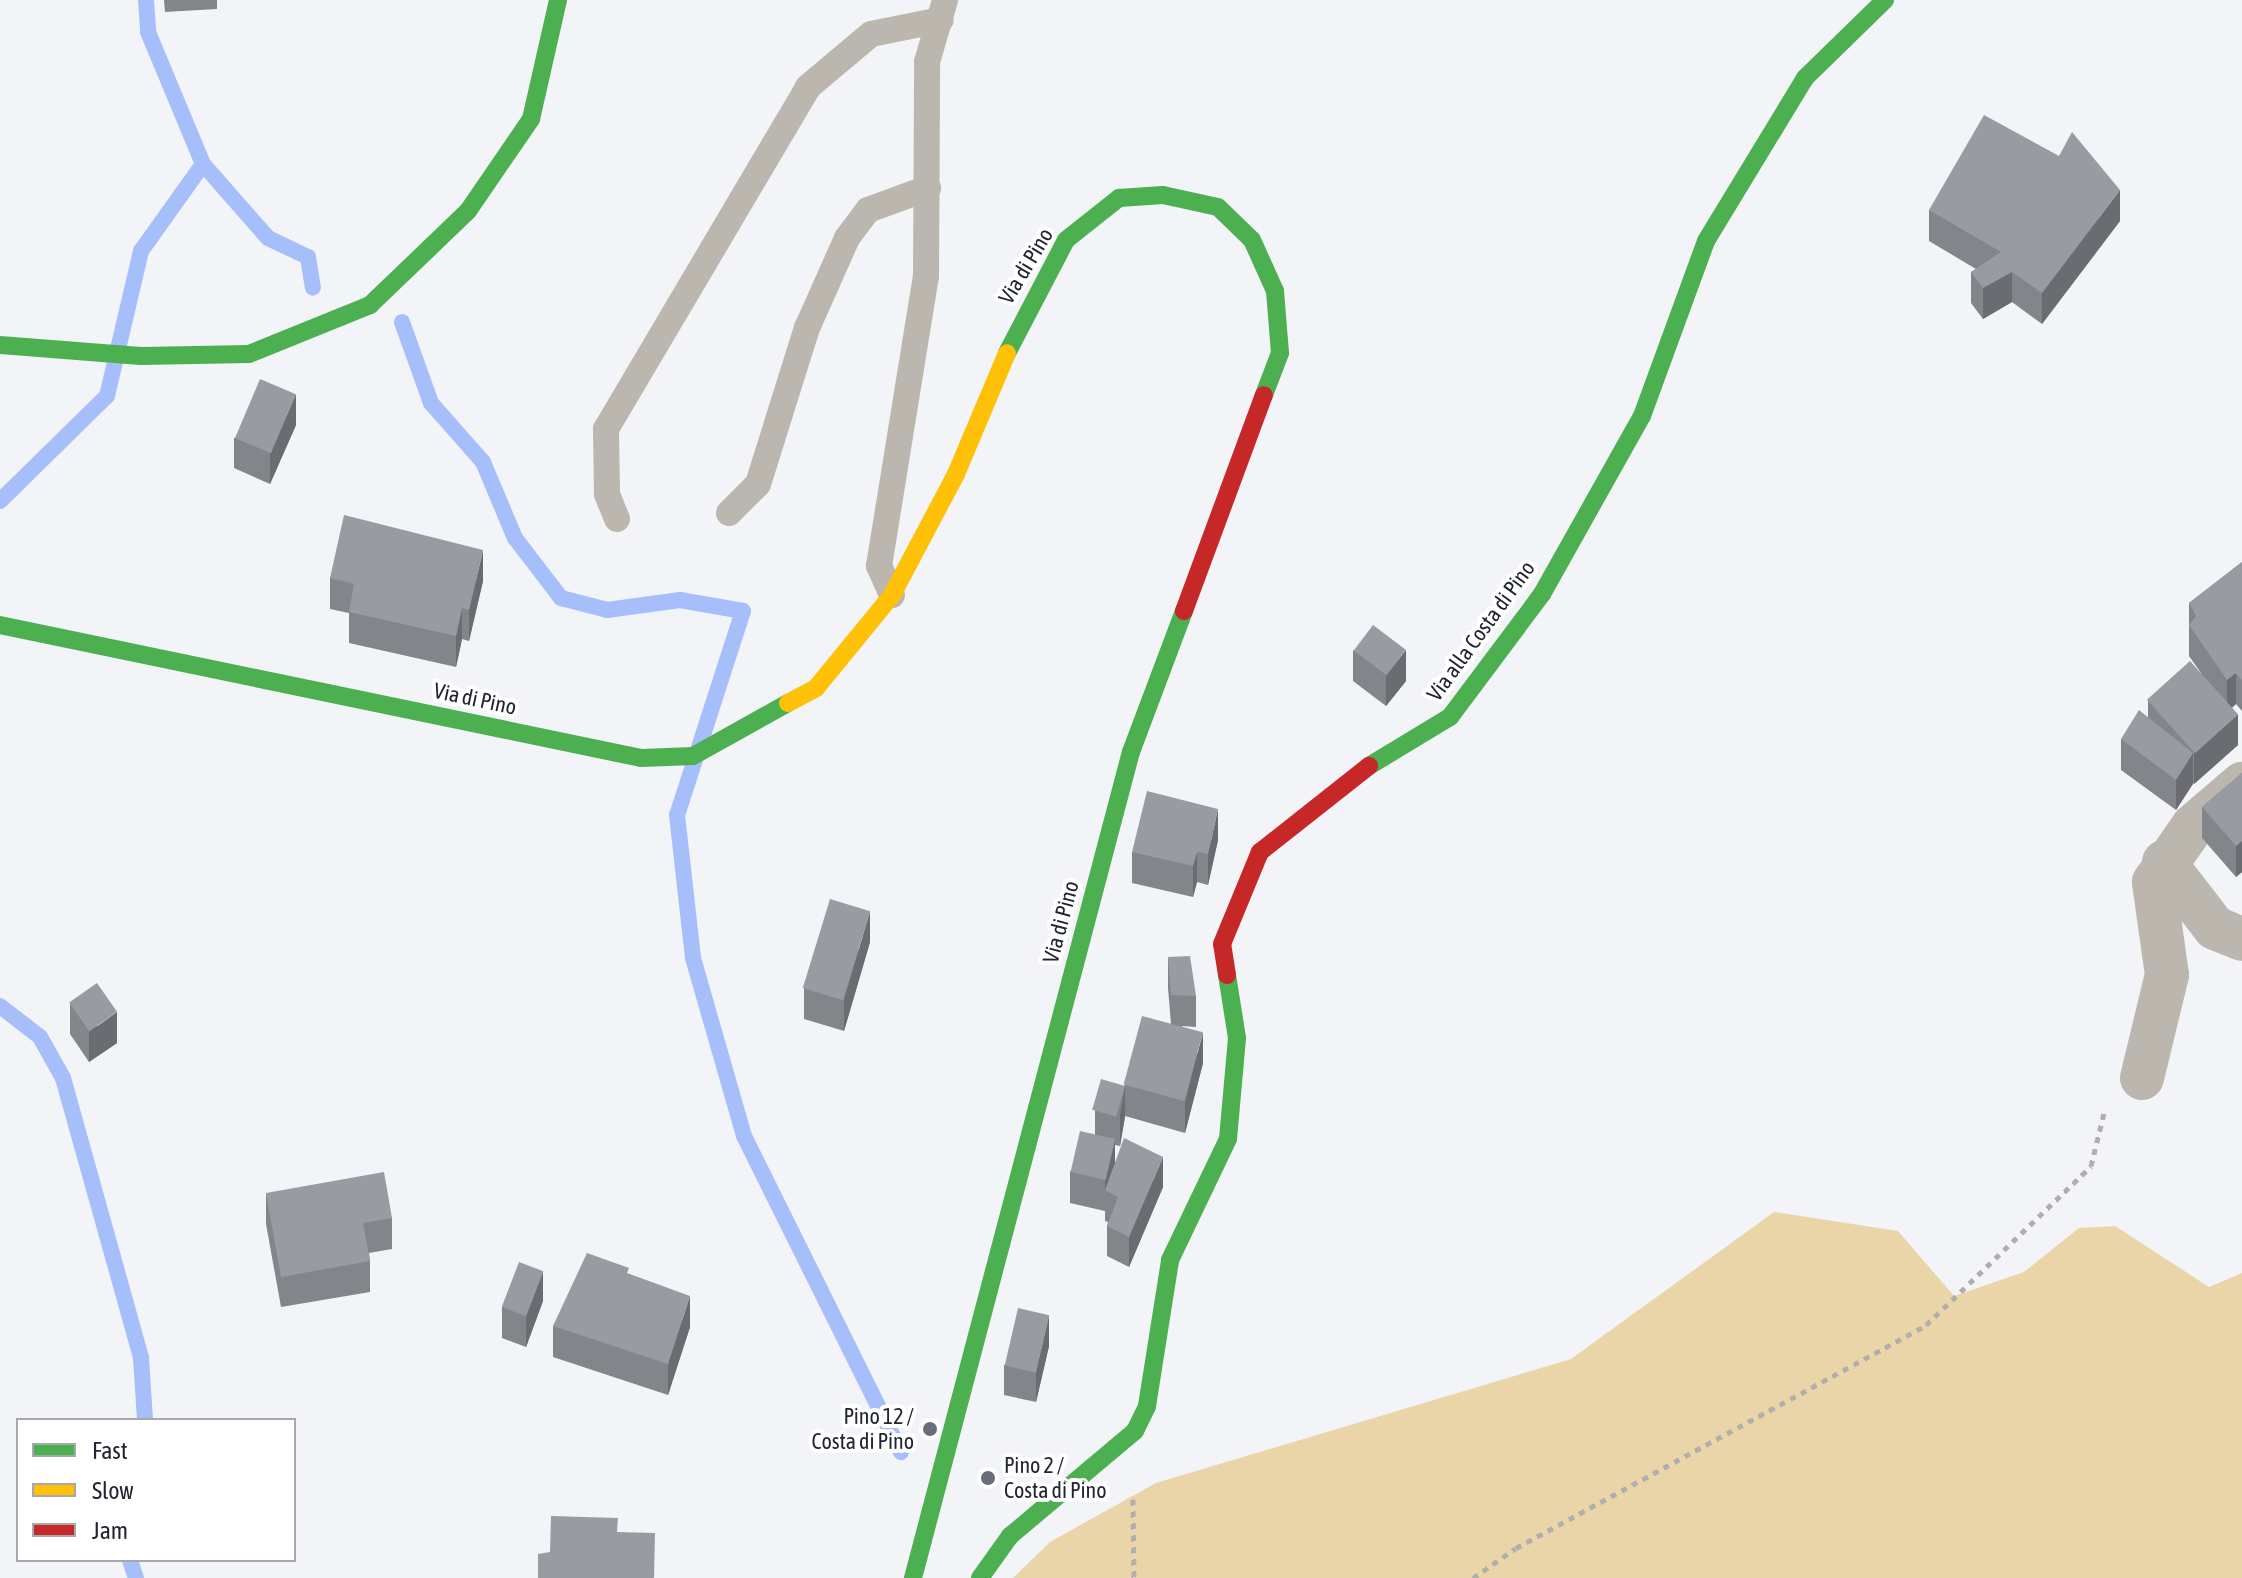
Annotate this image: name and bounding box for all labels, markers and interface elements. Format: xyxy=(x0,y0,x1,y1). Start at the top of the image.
street label: Via di Pino xyxy=(993,223,1059,309)
street label: Via alla Costa di Pino xyxy=(1421,556,1541,706)
street label: Via di Pino xyxy=(431,677,519,721)
street label: Via di Pino xyxy=(1037,878,1085,966)
place label: Pino 12 / Costa di Pino xyxy=(812,1403,914,1454)
legend xyxy=(16,1418,296,1562)
marker: Pino 12 / Costa di Pino xyxy=(921,1420,939,1438)
text: Fast xyxy=(92,1437,128,1464)
place label: Pino 2 / Costa di Pino xyxy=(1004,1452,1106,1504)
marker: Pino 2 / Costa di Pino xyxy=(979,1469,997,1487)
text: Slow xyxy=(92,1477,134,1504)
text: Jam xyxy=(92,1517,128,1544)

